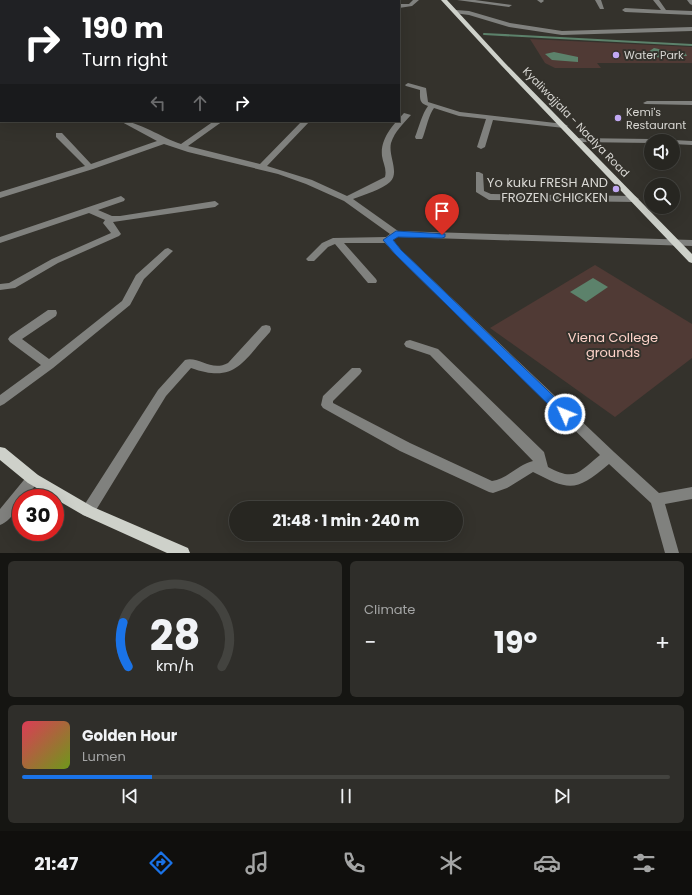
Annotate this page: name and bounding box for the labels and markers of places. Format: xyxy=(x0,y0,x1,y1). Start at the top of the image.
place label: Water Park xyxy=(624,47,684,63)
marker: Water Park xyxy=(611,50,621,60)
place label: Kemi's Restaurant xyxy=(626,104,686,133)
marker: Kemi's Restaurant xyxy=(613,113,623,123)
place label: Yo kuku FRESH AND FROZEN CHICKEN xyxy=(487,173,608,207)
marker: Yo kuku FRESH AND FROZEN CHICKEN xyxy=(611,184,621,194)
pin xyxy=(425,194,459,235)

